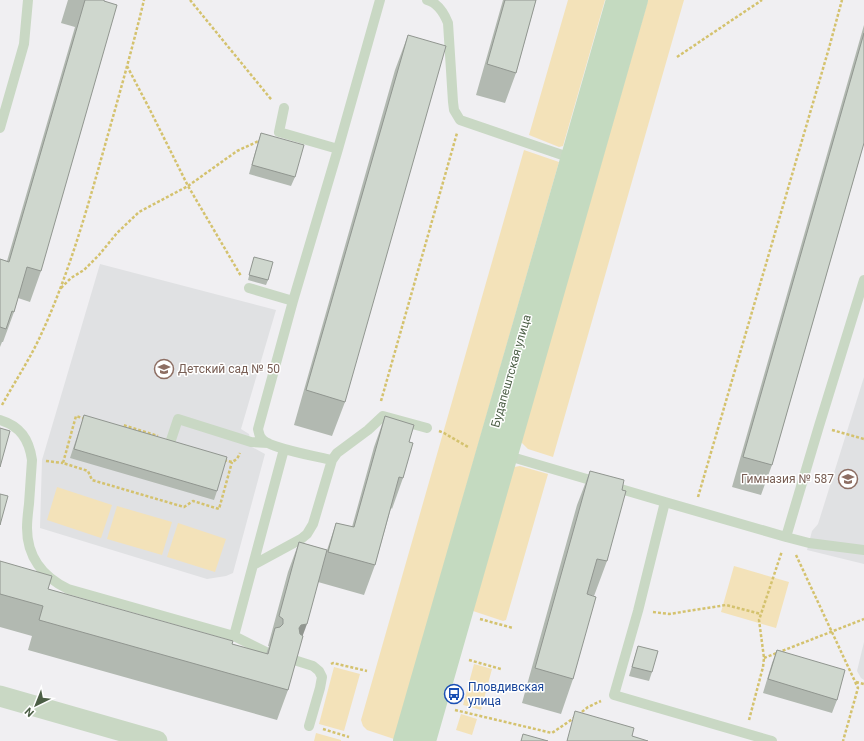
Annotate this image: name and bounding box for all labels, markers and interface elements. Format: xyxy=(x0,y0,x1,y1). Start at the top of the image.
street label: Будапештская улица xyxy=(488,313,534,429)
school or university icon: Детский сад № 50 xyxy=(153,358,175,380)
place label: Детский сад № 50 xyxy=(178,362,280,376)
school or university icon: Гимназия № 587 xyxy=(837,468,859,490)
place label: Гимназия № 587 xyxy=(741,472,834,486)
place label: Пловдивская улица xyxy=(468,680,544,708)
bus stop icon: Пловдивская улица xyxy=(443,683,465,705)
north arrow xyxy=(16,685,56,725)
text: N xyxy=(22,704,37,719)

